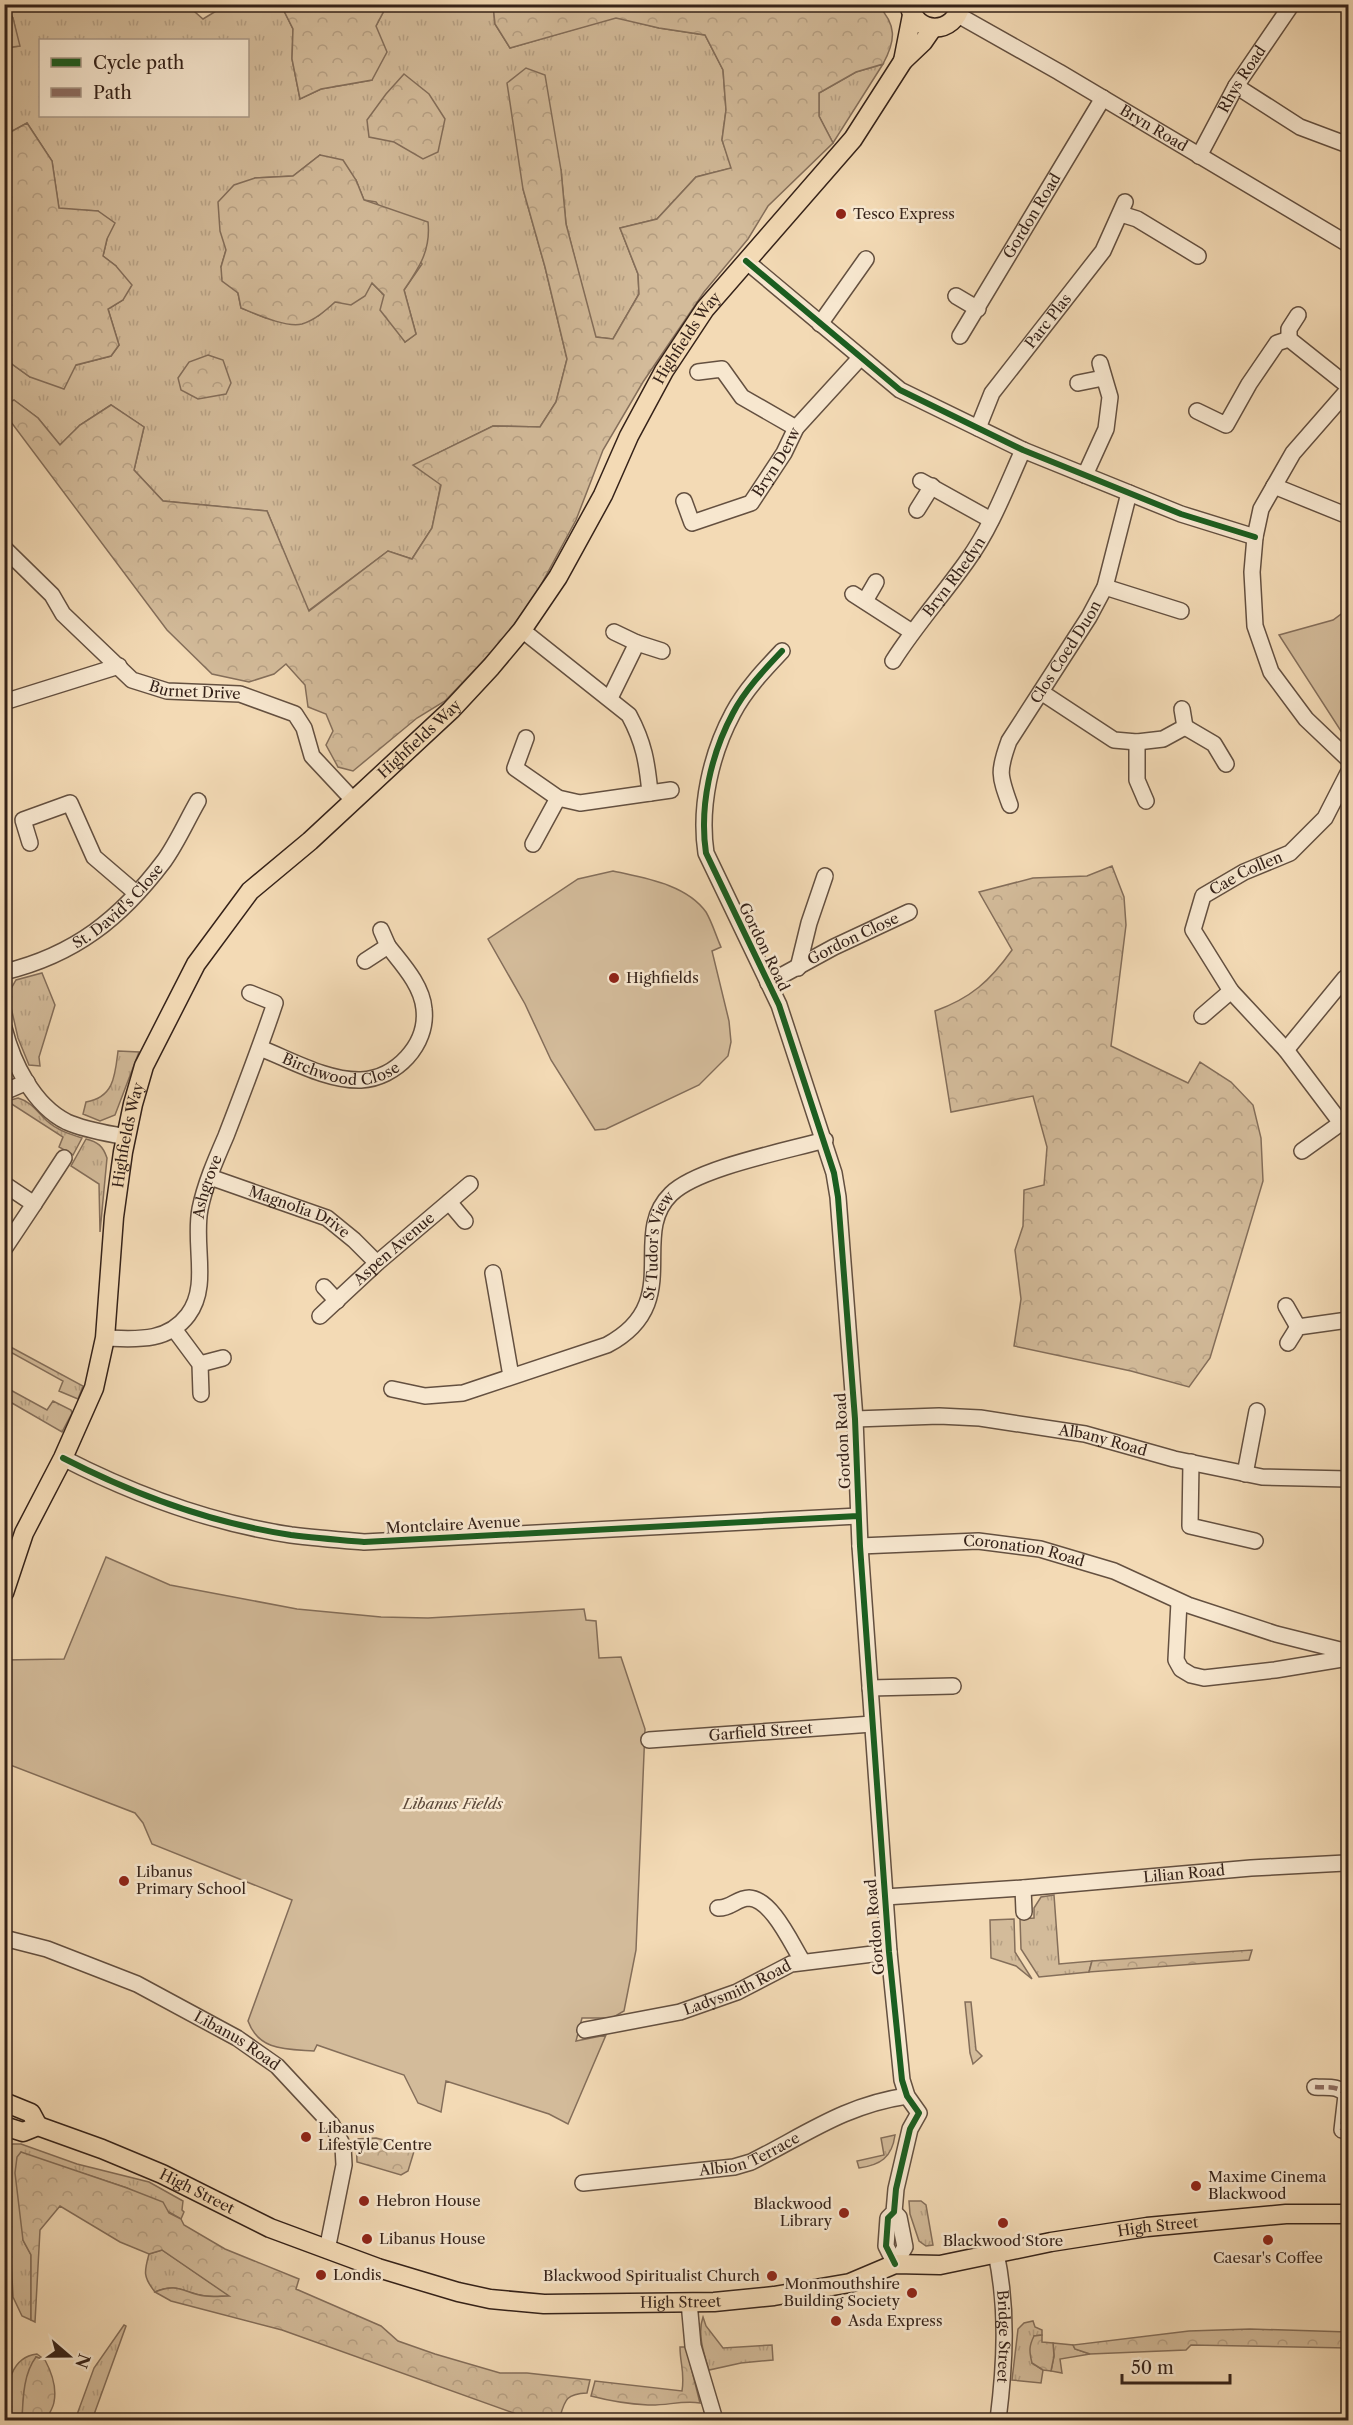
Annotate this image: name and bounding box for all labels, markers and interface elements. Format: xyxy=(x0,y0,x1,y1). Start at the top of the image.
legend xyxy=(39,39,249,117)
street label: Rhys Road xyxy=(1214,42,1270,116)
text: Cycle path xyxy=(93,52,184,74)
text: Path xyxy=(93,82,132,104)
street label: Bryn Road xyxy=(1116,100,1191,155)
street label: Gordon Road xyxy=(999,170,1065,262)
place label: Tesco Express xyxy=(853,204,955,223)
marker: Tesco Express xyxy=(834,207,848,221)
street label: Highfields Way xyxy=(649,287,725,387)
street label: Parc Plas xyxy=(1020,290,1075,352)
street label: Bryn Derw xyxy=(748,424,804,500)
street label: Bryn Rhedyn xyxy=(918,533,989,620)
street label: Clos Coed Duon xyxy=(1026,597,1105,707)
street label: Burnet Drive xyxy=(147,676,241,703)
street label: Highfields Way xyxy=(373,695,465,782)
street label: Cae Collen xyxy=(1206,847,1286,899)
street label: St. David's Close xyxy=(69,860,167,953)
street label: Gordon Road xyxy=(735,899,794,994)
street label: Gordon Close xyxy=(804,908,902,969)
place label: Highfields xyxy=(626,968,699,987)
marker: Highfields xyxy=(607,971,621,985)
street label: Birchwood Close xyxy=(279,1049,403,1089)
street label: Highfields Way xyxy=(108,1079,148,1189)
street label: Ashgrove xyxy=(188,1152,226,1221)
street label: Magnolia Drive xyxy=(246,1181,354,1242)
street label: St Tudor's View xyxy=(639,1187,678,1302)
street label: Aspen Avenue xyxy=(349,1208,438,1290)
street label: Gordon Road xyxy=(830,1392,855,1490)
street label: Albany Road xyxy=(1056,1420,1149,1460)
street label: Montclaire Avenue xyxy=(385,1511,521,1538)
street label: Coronation Road xyxy=(963,1531,1087,1571)
street label: Garfield Street xyxy=(708,1718,814,1745)
park label: Libanus Fields xyxy=(402,1794,504,1813)
street label: Lilian Road xyxy=(1142,1860,1226,1886)
place label: Libanus Primary School xyxy=(136,1862,247,1898)
marker: Libanus Primary School xyxy=(117,1874,131,1888)
street label: Gordon Road xyxy=(861,1878,888,1976)
street label: Ladysmith Road xyxy=(681,1956,794,2019)
street label: Libanus Road xyxy=(191,2007,284,2074)
place label: Libanus Lifestyle Centre xyxy=(318,2118,432,2154)
street label: Albion Terrace xyxy=(697,2128,803,2180)
marker: Libanus Lifestyle Centre xyxy=(299,2130,313,2144)
street label: High Street xyxy=(156,2164,238,2218)
place label: Maxime Cinema Blackwood xyxy=(1208,2167,1327,2203)
marker: Maxime Cinema Blackwood xyxy=(1189,2179,1203,2193)
place label: Hebron House xyxy=(376,2191,481,2210)
marker: Hebron House xyxy=(357,2194,371,2208)
place label: Blackwood Library xyxy=(753,2194,833,2230)
marker: Blackwood Library xyxy=(837,2206,851,2220)
street label: High Street xyxy=(1116,2212,1200,2241)
marker: Blackwood Store xyxy=(996,2216,1010,2230)
place label: Libanus House xyxy=(379,2229,485,2248)
place label: Blackwood Store xyxy=(943,2231,1063,2250)
marker: Libanus House xyxy=(360,2232,374,2246)
marker: Caesar's Coffee xyxy=(1261,2233,1275,2247)
place label: Caesar's Coffee xyxy=(1213,2248,1323,2267)
place label: Londis xyxy=(333,2265,382,2284)
place label: Blackwood Spiritualist Church xyxy=(543,2266,761,2285)
marker: Londis xyxy=(314,2268,328,2282)
marker: Blackwood Spiritualist Church xyxy=(765,2269,779,2283)
place label: Monmouthshire Building Society xyxy=(784,2274,901,2310)
marker: Monmouthshire Building Society xyxy=(905,2286,919,2300)
street label: Bridge Street xyxy=(993,2289,1014,2385)
street label: High Street xyxy=(640,2291,723,2312)
place label: Asda Express xyxy=(847,2311,942,2330)
marker: Asda Express xyxy=(829,2314,843,2328)
north arrow xyxy=(39,2326,99,2386)
scale bar xyxy=(1122,2347,1230,2385)
text: N xyxy=(71,2351,95,2371)
text: 50 m xyxy=(1131,2357,1174,2379)

